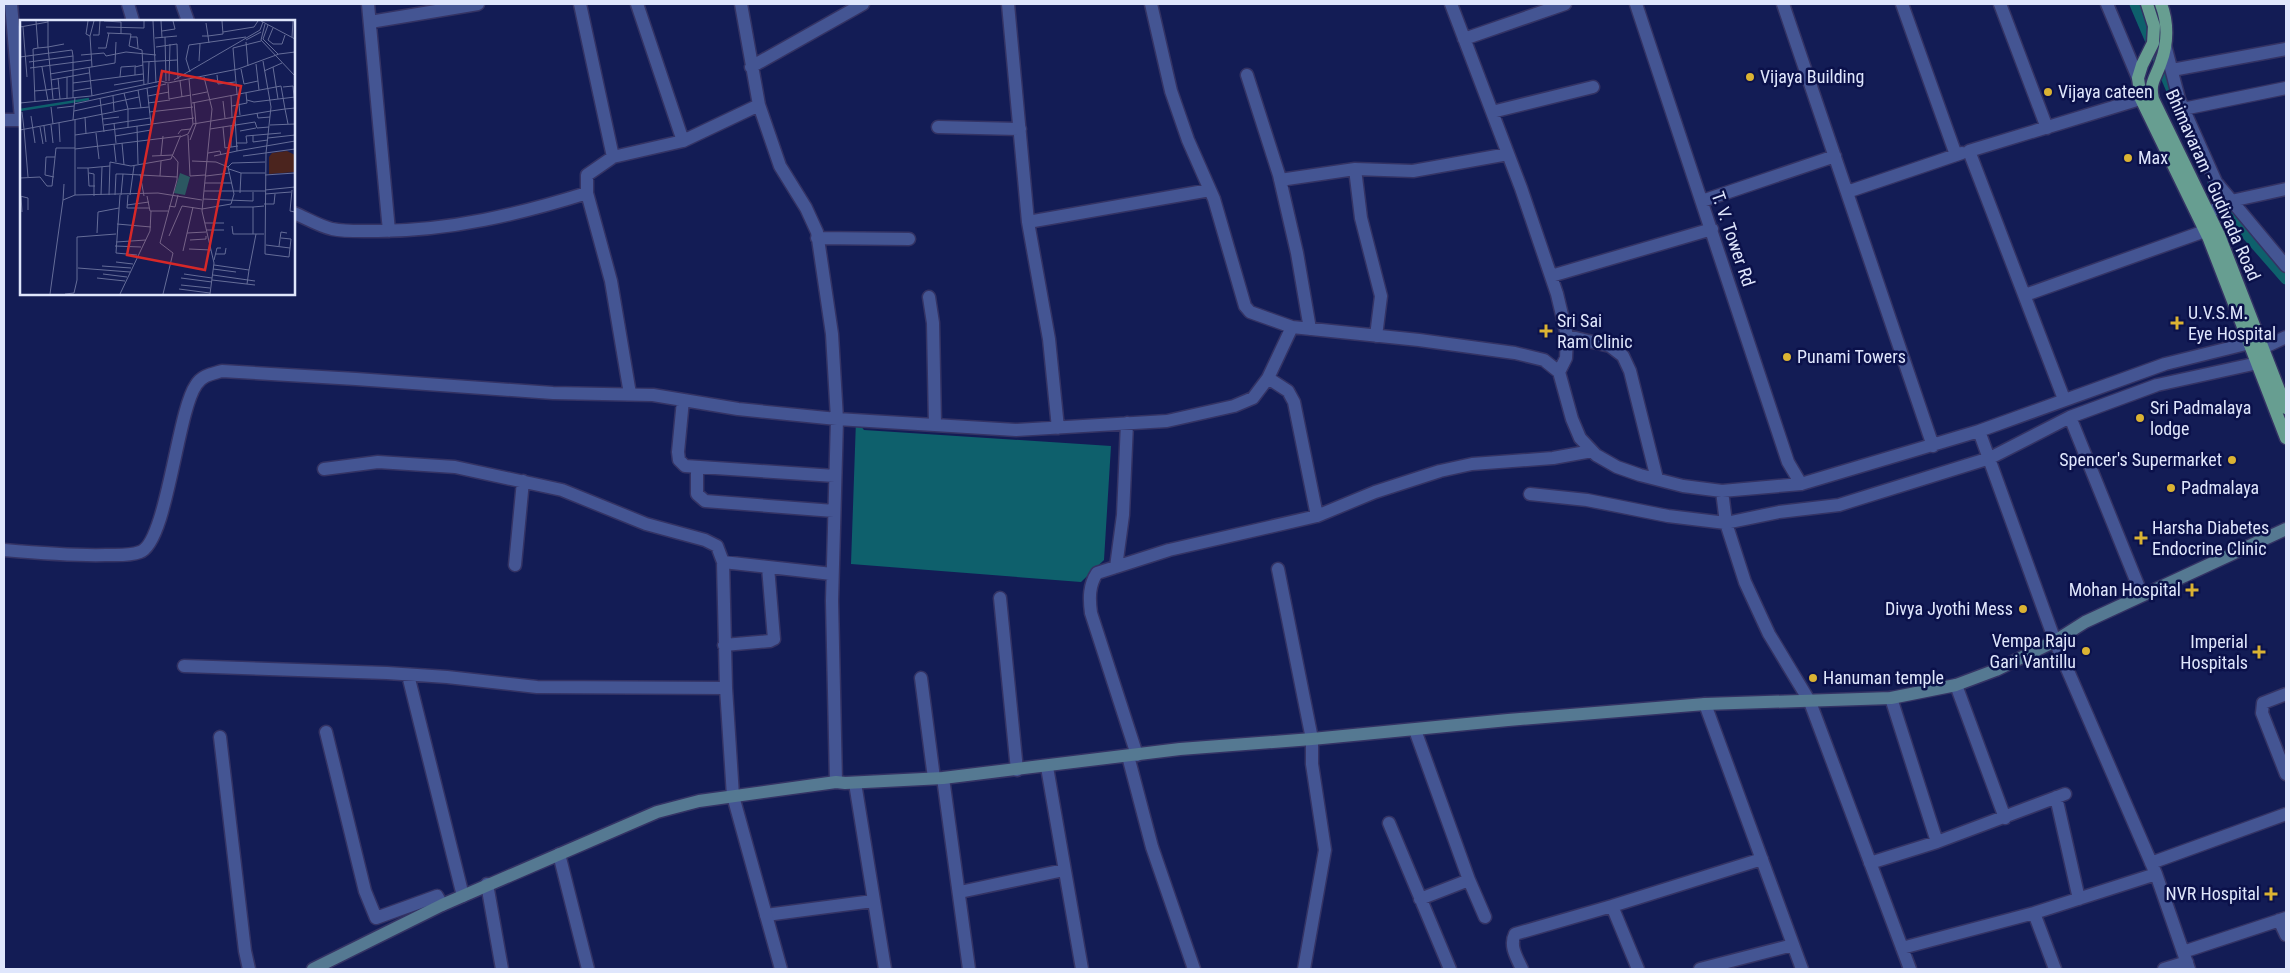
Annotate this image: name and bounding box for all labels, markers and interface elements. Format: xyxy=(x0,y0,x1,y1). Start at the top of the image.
inset map xyxy=(20,20,295,295)
place label: Vijaya Building xyxy=(1760,66,1864,87)
marker: Vijaya Building xyxy=(1744,71,1756,83)
place label: Vijaya cateen xyxy=(2058,81,2153,102)
marker: Vijaya cateen xyxy=(2042,86,2054,98)
street label: Bhimavaram - Gudivada Road xyxy=(2162,86,2265,284)
place label: Max xyxy=(2138,147,2168,168)
marker: Max xyxy=(2122,152,2134,164)
street label: T. V. Tower Rd xyxy=(1707,189,1759,289)
place label: U.V.S.M. Eye Hospital xyxy=(2188,302,2276,344)
place label: Sri Sai Ram Clinic xyxy=(1557,310,1633,352)
marker: U.V.S.M. Eye Hospital xyxy=(2170,316,2184,330)
marker: Sri Sai Ram Clinic xyxy=(1539,324,1553,338)
place label: Punami Towers xyxy=(1797,346,1906,367)
marker: Punami Towers xyxy=(1781,351,1793,363)
place label: Sri Padmalaya lodge xyxy=(2150,397,2251,439)
marker: Sri Padmalaya lodge xyxy=(2134,412,2146,424)
place label: Spencer's Supermarket xyxy=(2059,449,2222,470)
marker: Spencer's Supermarket xyxy=(2226,454,2238,466)
place label: Padmalaya xyxy=(2181,477,2259,498)
marker: Padmalaya xyxy=(2165,482,2177,494)
place label: Harsha Diabetes Endocrine Clinic xyxy=(2152,517,2269,559)
marker: Harsha Diabetes Endocrine Clinic xyxy=(2134,531,2148,545)
place label: Mohan Hospital xyxy=(2069,579,2181,600)
marker: Mohan Hospital xyxy=(2185,583,2199,597)
place label: Divya Jyothi Mess xyxy=(1885,598,2013,619)
marker: Divya Jyothi Mess xyxy=(2017,603,2029,615)
place label: Vempa Raju Gari Vantillu xyxy=(1990,630,2076,672)
place label: Imperial Hospitals xyxy=(2180,631,2248,673)
marker: Vempa Raju Gari Vantillu xyxy=(2080,645,2092,657)
marker: Imperial Hospitals xyxy=(2252,645,2266,659)
place label: Hanuman temple xyxy=(1823,667,1944,688)
marker: Hanuman temple xyxy=(1807,672,1819,684)
place label: NVR Hospital xyxy=(2166,883,2260,904)
marker: NVR Hospital xyxy=(2264,887,2278,901)

